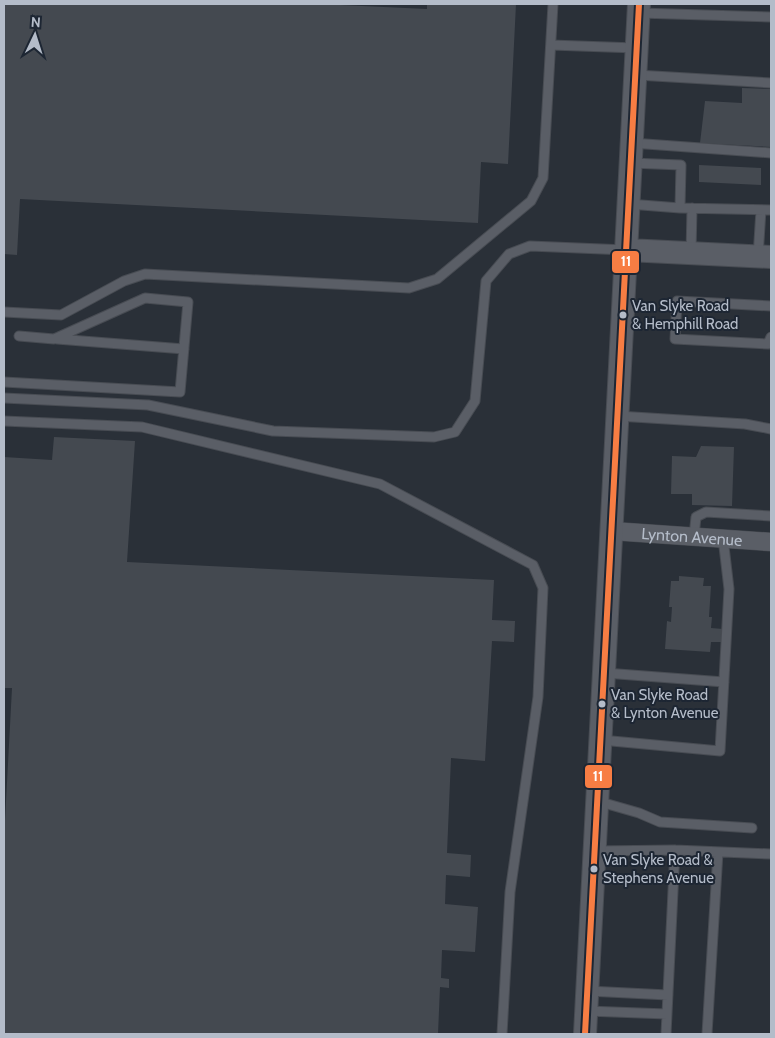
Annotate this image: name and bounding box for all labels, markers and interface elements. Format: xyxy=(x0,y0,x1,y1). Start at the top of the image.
north arrow xyxy=(10,10,60,60)
text: N xyxy=(30,13,41,31)
line badge: 11 xyxy=(611,250,640,274)
text: 11 xyxy=(621,252,631,270)
place label: Van Slyke Road & Hemphill Road xyxy=(632,297,738,333)
marker: Van Slyke Road & Hemphill Road xyxy=(618,310,628,320)
street label: Lynton Avenue xyxy=(641,524,743,549)
place label: Van Slyke Road & Lynton Avenue xyxy=(611,686,719,722)
marker: Van Slyke Road & Lynton Avenue xyxy=(597,699,607,709)
line badge: 11 xyxy=(584,764,613,789)
text: 11 xyxy=(593,767,603,785)
place label: Van Slyke Road & Stephens Avenue xyxy=(603,851,714,887)
marker: Van Slyke Road & Stephens Avenue xyxy=(589,864,599,874)

